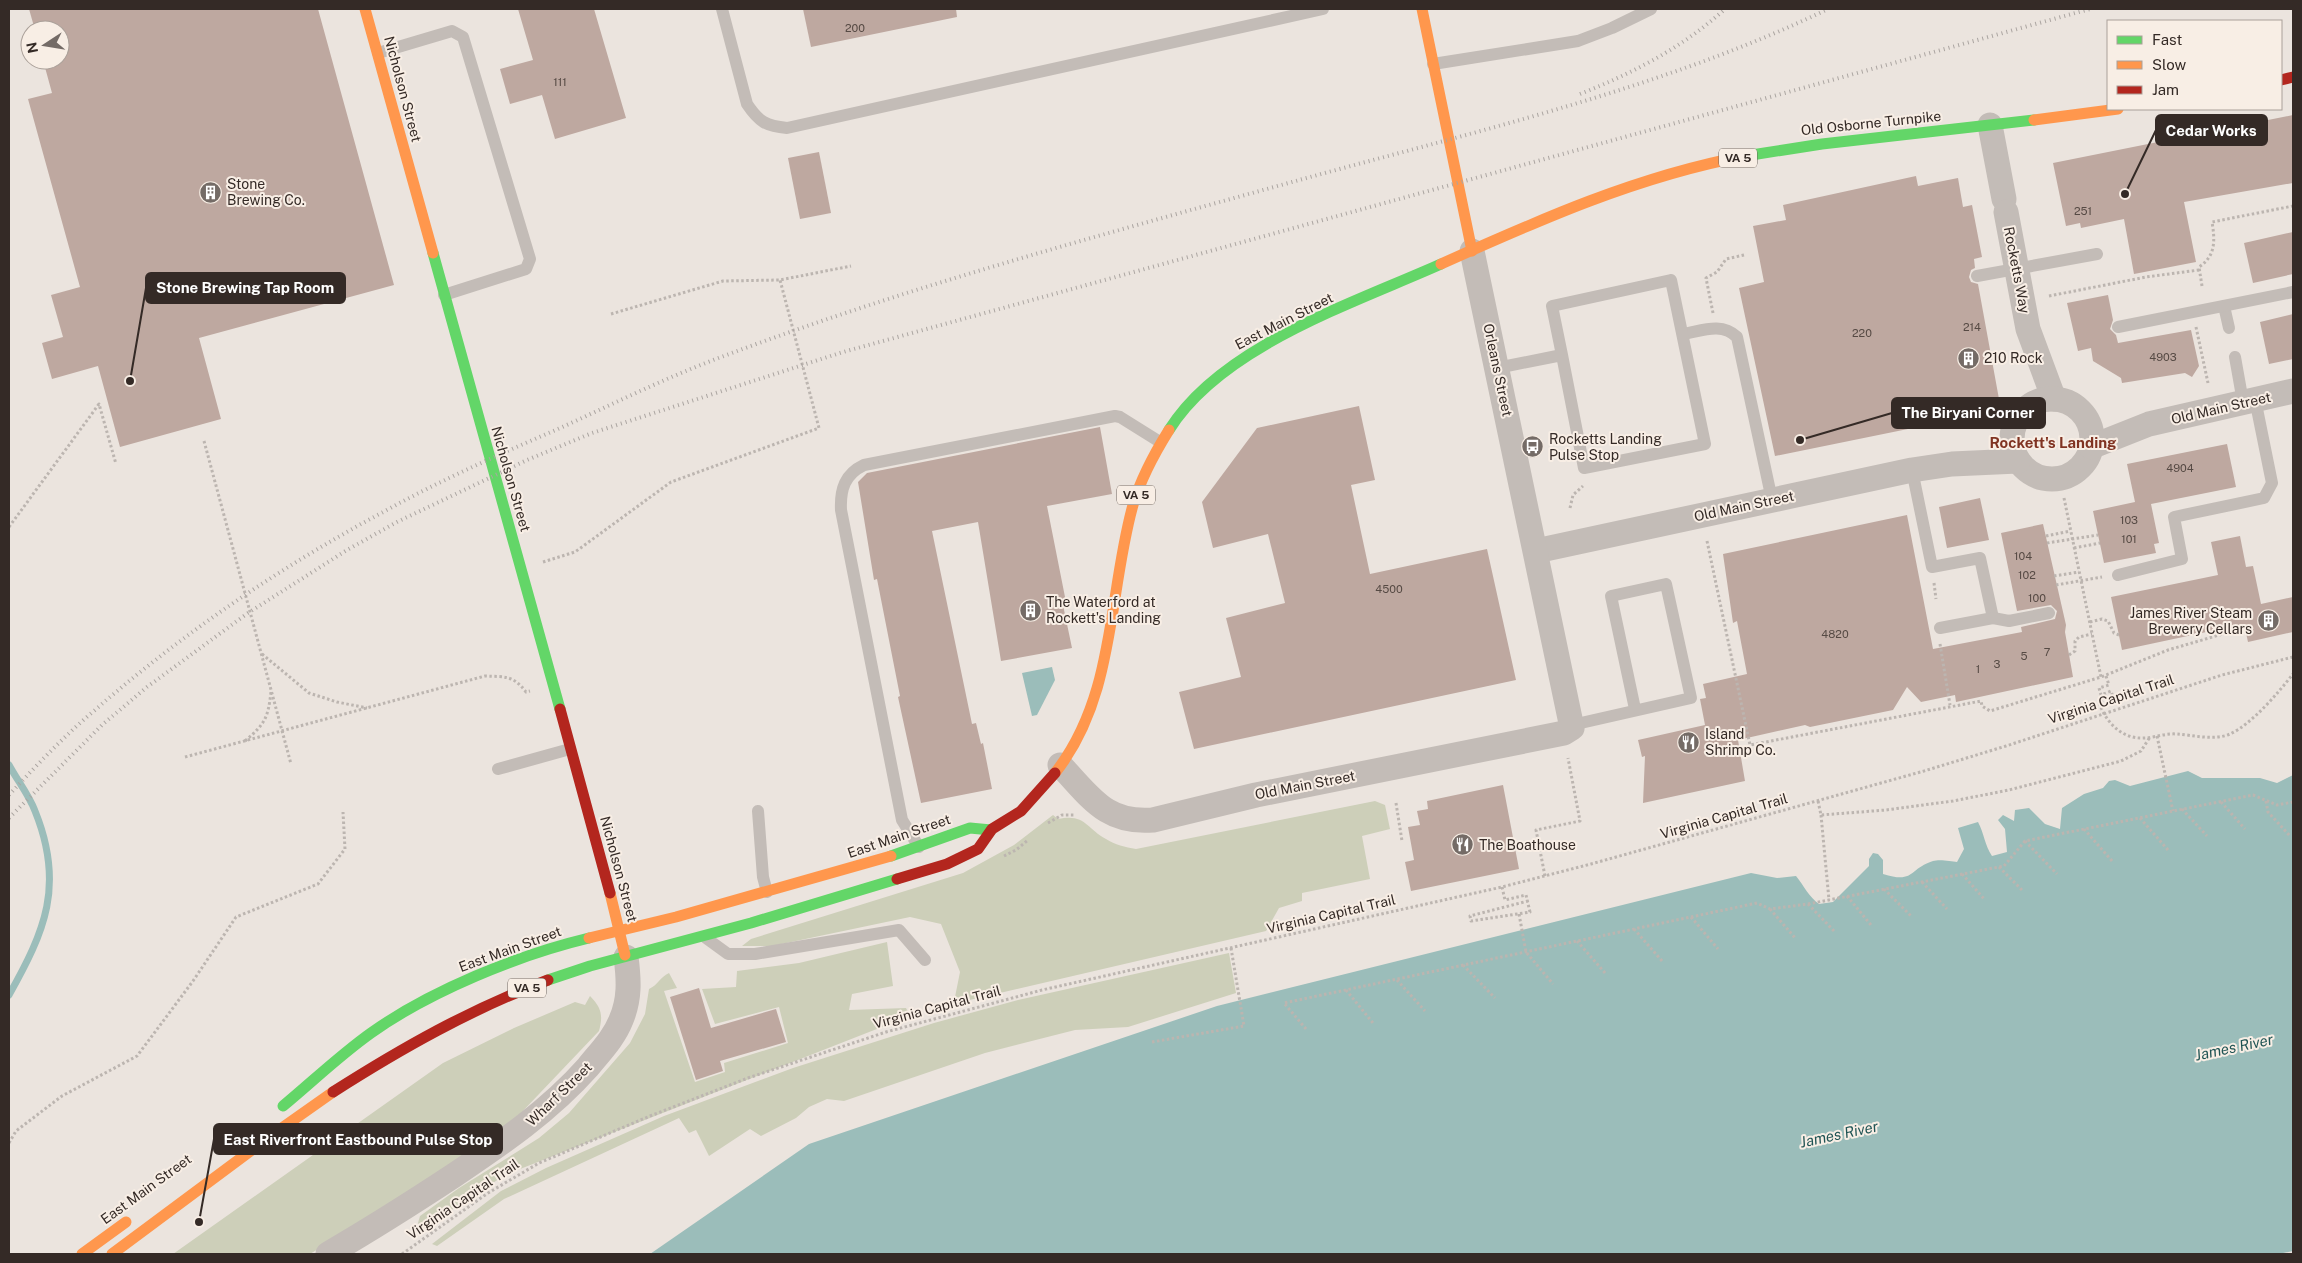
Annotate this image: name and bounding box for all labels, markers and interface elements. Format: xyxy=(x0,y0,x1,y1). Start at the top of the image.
north arrow xyxy=(20,20,70,70)
legend xyxy=(2107,20,2282,110)
house number: 200 xyxy=(845,22,865,34)
text: Fast xyxy=(2152,31,2182,48)
street label: Nicholson Street xyxy=(381,34,425,144)
text: N xyxy=(23,41,41,55)
text: Slow xyxy=(2152,56,2187,73)
house number: 111 xyxy=(553,76,567,88)
text: Jam xyxy=(2152,81,2179,98)
street label: Old Osborne Turnpike xyxy=(1800,108,1942,138)
callout: Cedar Works xyxy=(2156,115,2267,145)
text: Cedar Works xyxy=(2165,122,2257,139)
road number: VA 5 xyxy=(1719,148,1757,168)
place label: Stone Brewing Co. xyxy=(227,176,305,208)
building icon: Stone Brewing Co. xyxy=(199,180,223,204)
house number: 251 xyxy=(2074,205,2092,217)
street label: Rocketts Way xyxy=(2001,225,2033,315)
callout: Stone Brewing Tap Room xyxy=(146,273,345,303)
text: Stone Brewing Tap Room xyxy=(156,279,334,296)
street label: East Main Street xyxy=(1232,289,1336,353)
house number: 214 xyxy=(1963,321,1981,333)
street label: Orleans Street xyxy=(1480,322,1516,418)
house number: 220 xyxy=(1852,327,1872,339)
building icon: 210 Rock xyxy=(1956,346,1980,370)
place label: 210 Rock xyxy=(1984,350,2043,366)
house number: 4903 xyxy=(2149,351,2177,363)
street label: Old Main Street xyxy=(2170,389,2272,427)
callout: The Biryani Corner xyxy=(1892,398,2045,428)
text: The Biryani Corner xyxy=(1901,404,2035,421)
street label: Nicholson Street xyxy=(488,424,534,534)
place label: Rocketts Landing Pulse Stop xyxy=(1549,431,1662,463)
district label: Rockett's Landing xyxy=(1989,434,2117,451)
bus stop icon: Rocketts Landing Pulse Stop xyxy=(1521,435,1545,459)
house number: 4904 xyxy=(2166,462,2194,474)
road number: VA 5 xyxy=(1117,486,1155,504)
street label: Old Main Street xyxy=(1693,488,1795,524)
house number: 103 xyxy=(2120,514,2138,526)
house number: 101 xyxy=(2121,533,2137,545)
house number: 104 xyxy=(2014,550,2032,562)
house number: 102 xyxy=(2018,569,2036,581)
house number: 4500 xyxy=(1375,583,1403,595)
house number: 100 xyxy=(2028,592,2046,604)
place label: The Waterford at Rockett's Landing xyxy=(1046,594,1161,626)
building icon: The Waterford at Rockett's Landing xyxy=(1018,598,1042,622)
place label: James River Steam Brewery Cellars xyxy=(2130,605,2252,637)
building icon: James River Steam Brewery Cellars xyxy=(2256,609,2280,633)
house number: 4820 xyxy=(1821,628,1849,640)
house number: 7 xyxy=(2044,646,2051,658)
house number: 5 xyxy=(2020,650,2028,662)
house number: 3 xyxy=(1994,658,2001,670)
house number: 1 xyxy=(1976,663,1980,675)
street label: Virginia Capital Trail xyxy=(2046,671,2176,727)
place label: Island Shrimp Co. xyxy=(1705,726,1776,758)
restaurant icon: Island Shrimp Co. xyxy=(1677,730,1701,754)
street label: Old Main Street xyxy=(1253,767,1357,803)
street label: Virginia Capital Trail xyxy=(1659,790,1789,842)
street label: East Main Street xyxy=(845,811,953,861)
street label: Nicholson Street xyxy=(597,814,641,924)
restaurant icon: The Boathouse xyxy=(1451,833,1475,857)
place label: The Boathouse xyxy=(1479,837,1576,853)
street label: Virginia Capital Trail xyxy=(1265,891,1397,937)
street label: East Main Street xyxy=(456,923,564,975)
road number: VA 5 xyxy=(508,978,546,998)
street label: Virginia Capital Trail xyxy=(871,982,1003,1032)
water label: James River xyxy=(2193,1030,2275,1064)
street label: Wharf Street xyxy=(523,1059,595,1129)
water label: James River xyxy=(1798,1117,1880,1151)
callout: East Riverfront Eastbound Pulse Stop xyxy=(214,1124,502,1154)
text: East Riverfront Eastbound Pulse Stop xyxy=(224,1131,492,1148)
street label: East Main Street xyxy=(98,1151,194,1227)
street label: Virginia Capital Trail xyxy=(404,1156,522,1242)

